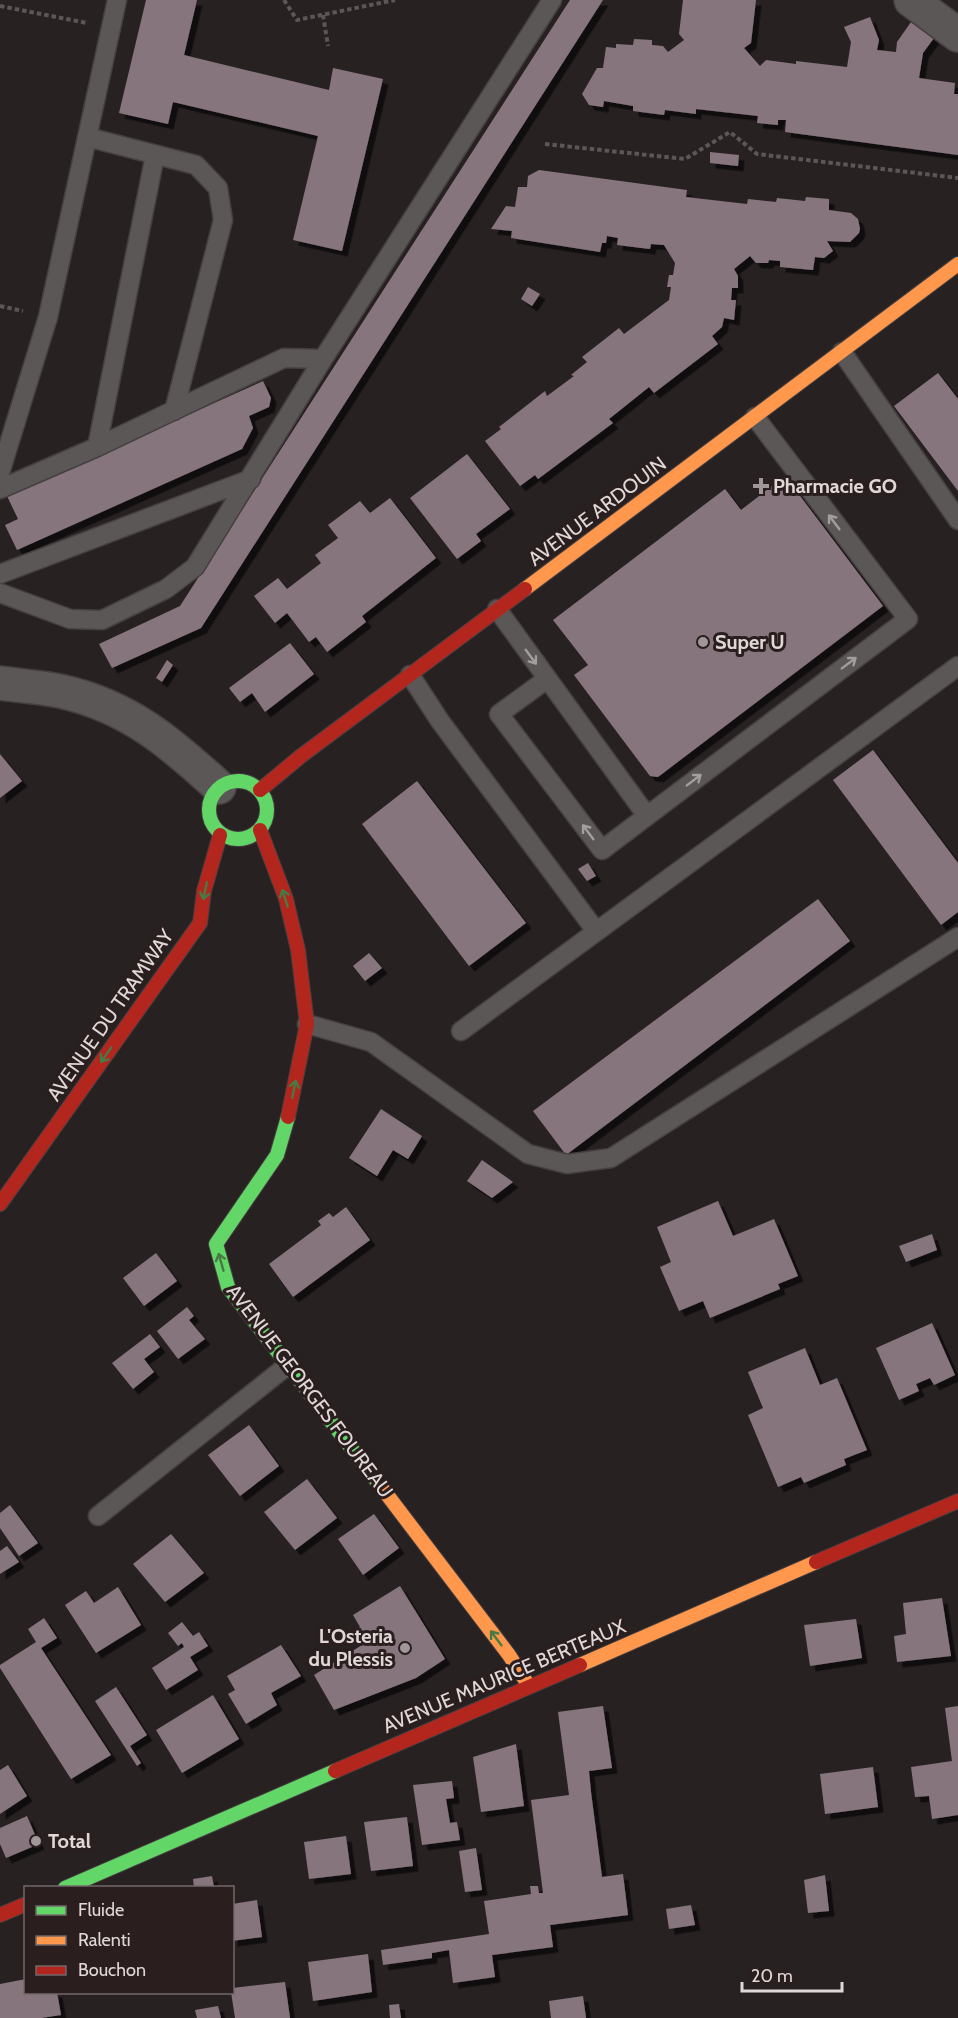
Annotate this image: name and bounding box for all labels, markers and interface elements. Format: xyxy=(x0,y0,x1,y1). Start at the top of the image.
street label: AVENUE ARDOUIN xyxy=(523,451,671,571)
place label: Pharmacie GO xyxy=(773,474,897,498)
marker: Pharmacie GO xyxy=(754,479,768,493)
one-way arrow xyxy=(828,515,841,531)
place label: Super U xyxy=(715,630,785,654)
marker: Super U xyxy=(696,635,710,649)
one-way arrow xyxy=(525,648,537,664)
one-way arrow xyxy=(841,657,857,669)
one-way arrow xyxy=(685,774,701,787)
one-way arrow xyxy=(582,824,595,840)
one-way arrow xyxy=(199,881,210,900)
one-way arrow xyxy=(279,889,290,908)
street label: AVENUE DU TRAMWAY xyxy=(42,924,179,1105)
one-way arrow xyxy=(99,1047,112,1063)
one-way arrow xyxy=(289,1080,300,1100)
one-way arrow xyxy=(215,1253,226,1272)
street label: AVENUE GEORGES FOUREAU xyxy=(222,1280,398,1502)
street label: AVENUE MAURICE BERTEAUX xyxy=(379,1614,629,1738)
place label: L'Osteria du Plessis xyxy=(309,1624,393,1671)
one-way arrow xyxy=(490,1631,503,1647)
marker: L'Osteria du Plessis xyxy=(398,1641,412,1655)
place label: Total xyxy=(48,1829,91,1853)
marker: Total xyxy=(29,1834,43,1848)
legend xyxy=(24,1886,234,1994)
text: Fluide xyxy=(78,1899,124,1921)
text: Ralenti xyxy=(78,1929,131,1951)
scale bar xyxy=(742,1955,842,1993)
text: Bouchon xyxy=(78,1959,146,1981)
text: 20 m xyxy=(751,1965,793,1987)

